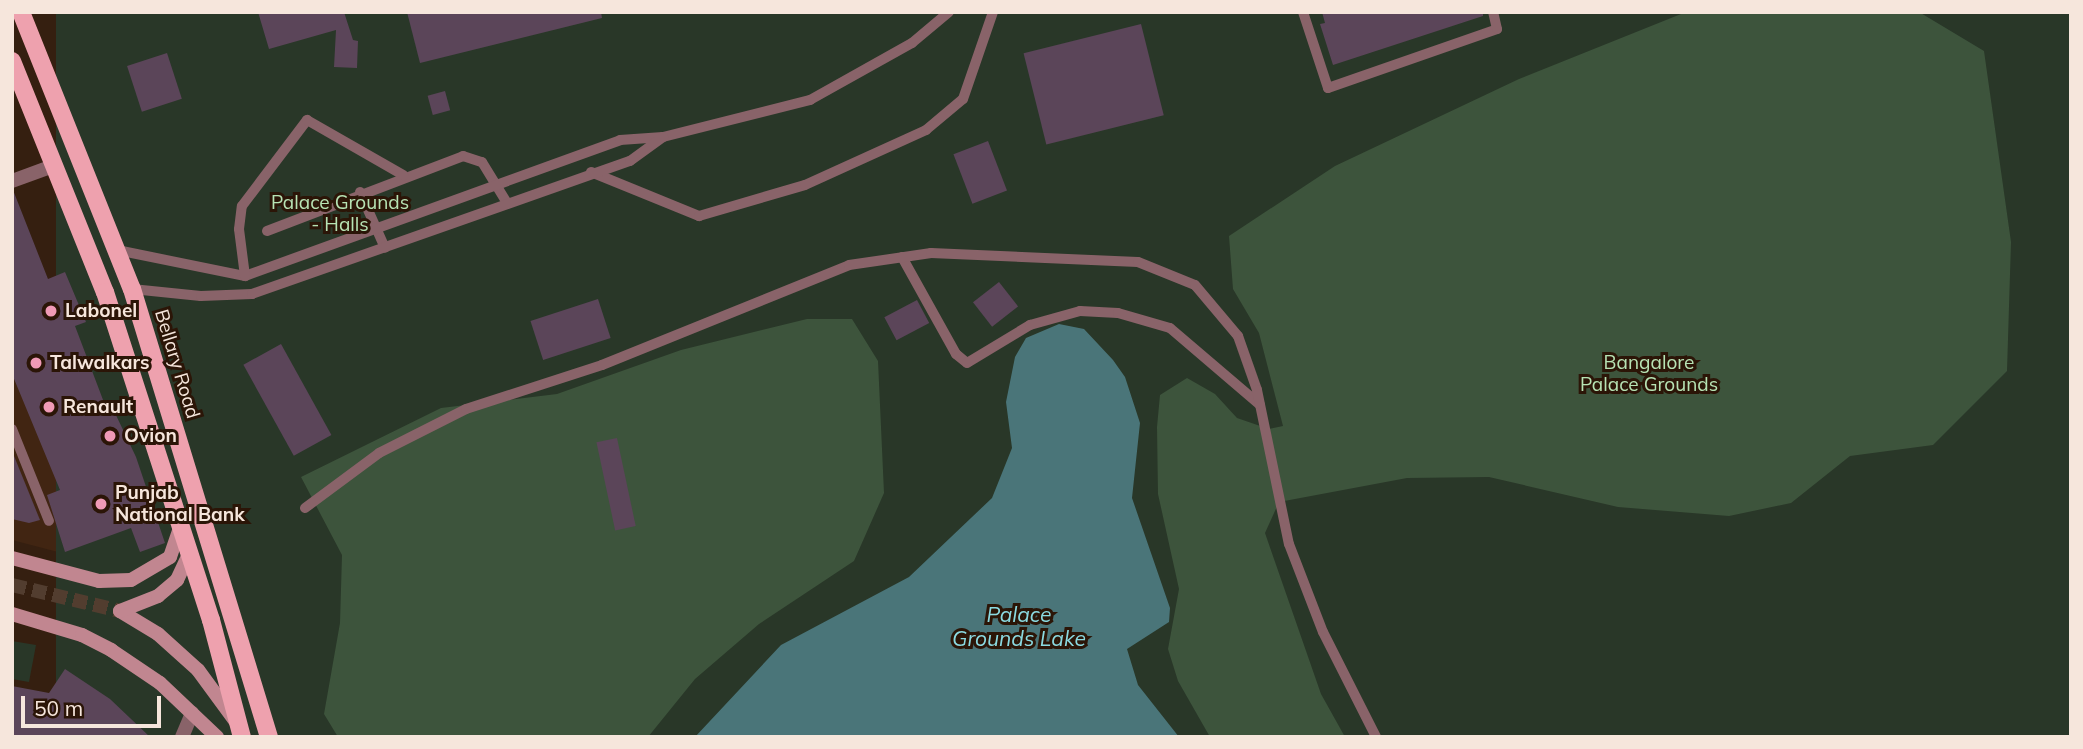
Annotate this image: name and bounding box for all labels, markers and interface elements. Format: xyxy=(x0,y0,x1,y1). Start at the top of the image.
park label: Palace Grounds - Halls xyxy=(271,192,409,236)
place label: Labonel xyxy=(65,300,137,322)
marker: Labonel xyxy=(43,303,59,319)
street label: Bellary Road xyxy=(150,307,204,421)
place label: Talwalkars xyxy=(50,352,149,374)
park label: Bangalore Palace Grounds xyxy=(1580,352,1718,396)
marker: Talwalkars xyxy=(28,355,44,371)
place label: Renault xyxy=(63,396,133,418)
marker: Renault xyxy=(41,399,57,415)
place label: Ovion xyxy=(124,425,177,447)
marker: Ovion xyxy=(102,428,118,444)
place label: Punjab National Bank xyxy=(115,482,245,526)
marker: Punjab National Bank xyxy=(93,496,109,512)
water label: Palace Grounds Lake xyxy=(952,601,1086,651)
scale bar xyxy=(24,682,164,726)
text: 50 m xyxy=(34,695,83,721)

